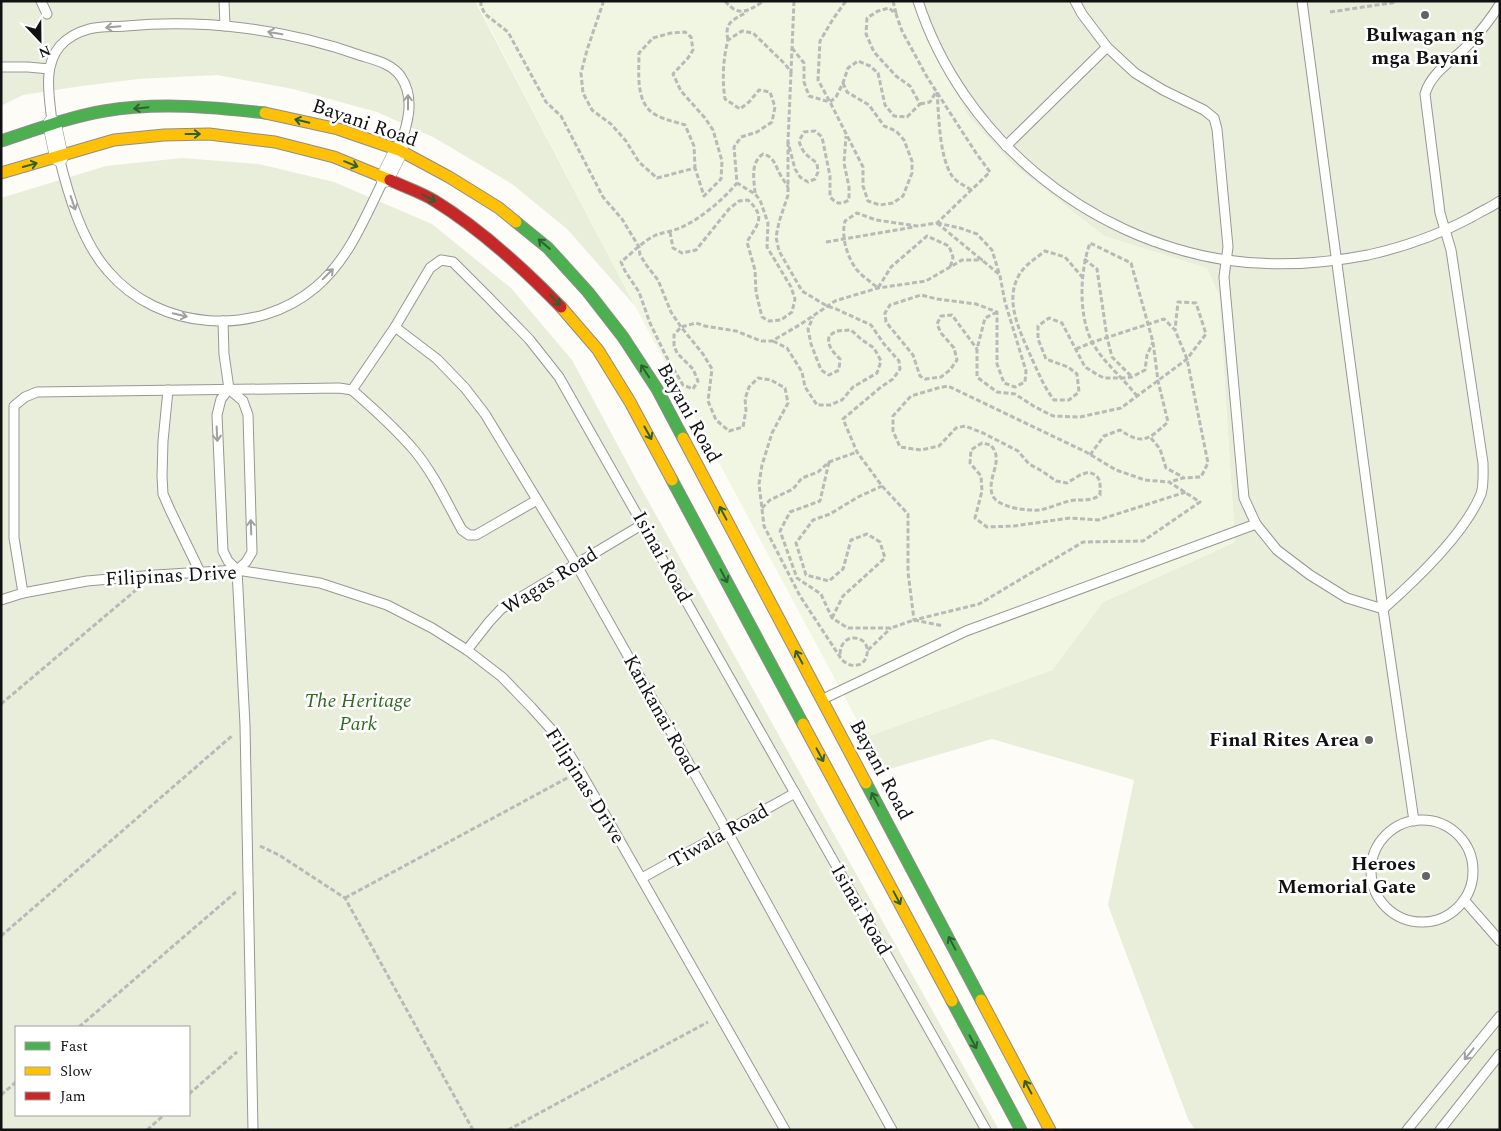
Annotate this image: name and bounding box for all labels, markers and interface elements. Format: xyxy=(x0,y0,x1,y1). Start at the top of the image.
marker: Bulwagan ng mga Bayani xyxy=(1419,9,1431,21)
north arrow xyxy=(15,15,65,65)
place label: Bulwagan ng mga Bayani xyxy=(1366,20,1484,73)
one-way arrow xyxy=(106,22,122,32)
one-way arrow xyxy=(267,28,283,38)
text: N xyxy=(35,40,54,63)
street label: Bayani Road xyxy=(308,91,422,155)
one-way arrow xyxy=(403,95,413,111)
one-way arrow xyxy=(133,103,149,112)
one-way arrow xyxy=(295,116,311,125)
one-way arrow xyxy=(184,129,200,139)
one-way arrow xyxy=(22,159,38,169)
one-way arrow xyxy=(343,160,359,169)
one-way arrow xyxy=(421,194,436,203)
one-way arrow xyxy=(69,195,78,211)
one-way arrow xyxy=(537,239,550,250)
one-way arrow xyxy=(322,269,334,281)
one-way arrow xyxy=(549,294,561,307)
one-way arrow xyxy=(171,311,187,320)
street label: Bayani Road xyxy=(649,358,729,468)
one-way arrow xyxy=(640,364,650,378)
one-way arrow xyxy=(643,425,653,440)
one-way arrow xyxy=(213,426,222,442)
street label: Isinai Road xyxy=(625,506,699,608)
one-way arrow xyxy=(718,506,728,521)
one-way arrow xyxy=(246,519,256,536)
street label: Wagas Road xyxy=(496,540,604,622)
street label: Filipinas Drive xyxy=(104,558,238,594)
one-way arrow xyxy=(720,568,729,583)
street label: Kankanai Road xyxy=(615,649,707,781)
one-way arrow xyxy=(794,650,803,665)
park label: The Heritage Park xyxy=(304,686,412,739)
street label: Bayani Road xyxy=(842,714,920,826)
street label: Filipinas Drive xyxy=(537,722,633,850)
place label: Final Rites Area xyxy=(1209,725,1360,755)
marker: Final Rites Area xyxy=(1363,734,1375,746)
one-way arrow xyxy=(816,747,825,762)
one-way arrow xyxy=(870,793,880,807)
street label: Tiwala Road xyxy=(664,796,774,876)
place label: Heroes Memorial Gate xyxy=(1277,849,1416,902)
street label: Isinai Road xyxy=(823,859,899,961)
marker: Heroes Memorial Gate xyxy=(1420,870,1432,882)
one-way arrow xyxy=(892,891,902,905)
one-way arrow xyxy=(947,936,956,951)
legend xyxy=(15,1026,190,1116)
one-way arrow xyxy=(968,1034,978,1049)
text: Fast xyxy=(60,1035,88,1058)
one-way arrow xyxy=(1464,1047,1475,1060)
text: Slow xyxy=(60,1060,92,1083)
one-way arrow xyxy=(1023,1079,1033,1094)
text: Jam xyxy=(60,1085,86,1108)

